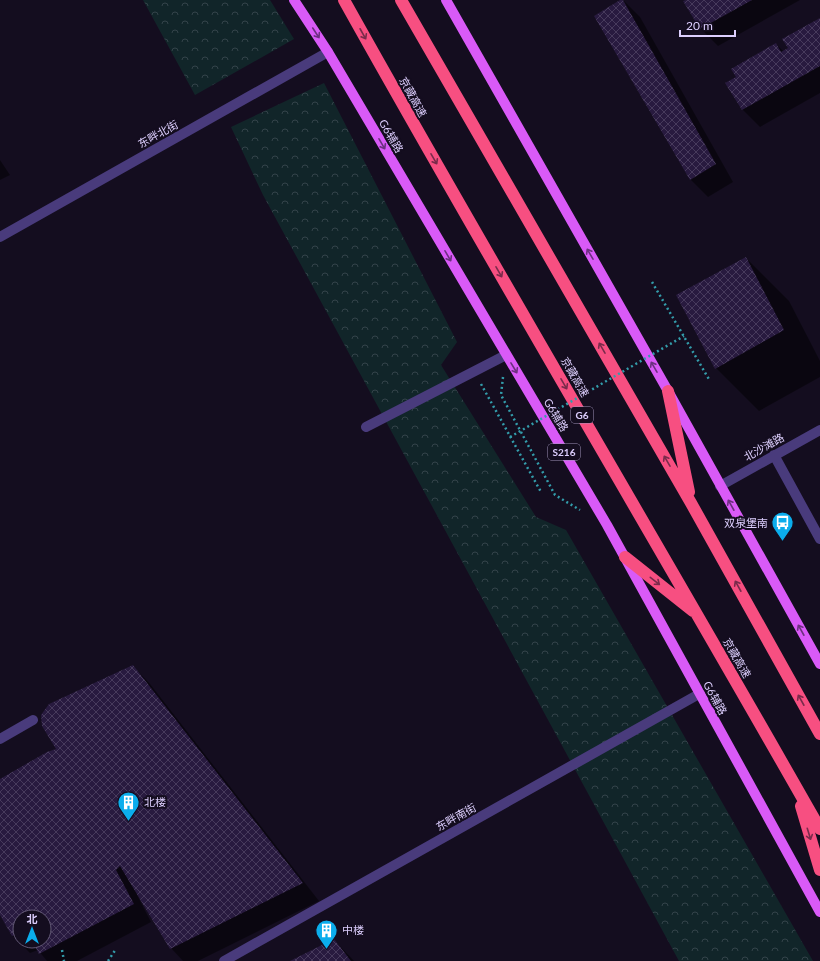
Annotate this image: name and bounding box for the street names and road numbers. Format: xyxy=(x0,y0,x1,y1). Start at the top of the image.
street label: 京藏高速 xyxy=(397,74,430,119)
street label: 东畔北街 xyxy=(135,117,180,150)
street label: G6辅路 xyxy=(377,117,406,155)
street label: 京藏高速 xyxy=(559,354,592,399)
street label: G6辅路 xyxy=(541,396,571,434)
road number: G6 xyxy=(571,407,593,423)
street label: 北沙滩路 xyxy=(741,430,786,463)
road number: S216 xyxy=(548,444,580,460)
street label: 京藏高速 xyxy=(721,635,754,680)
street label: G6辅路 xyxy=(701,679,730,717)
street label: 东畔南街 xyxy=(433,800,478,833)

